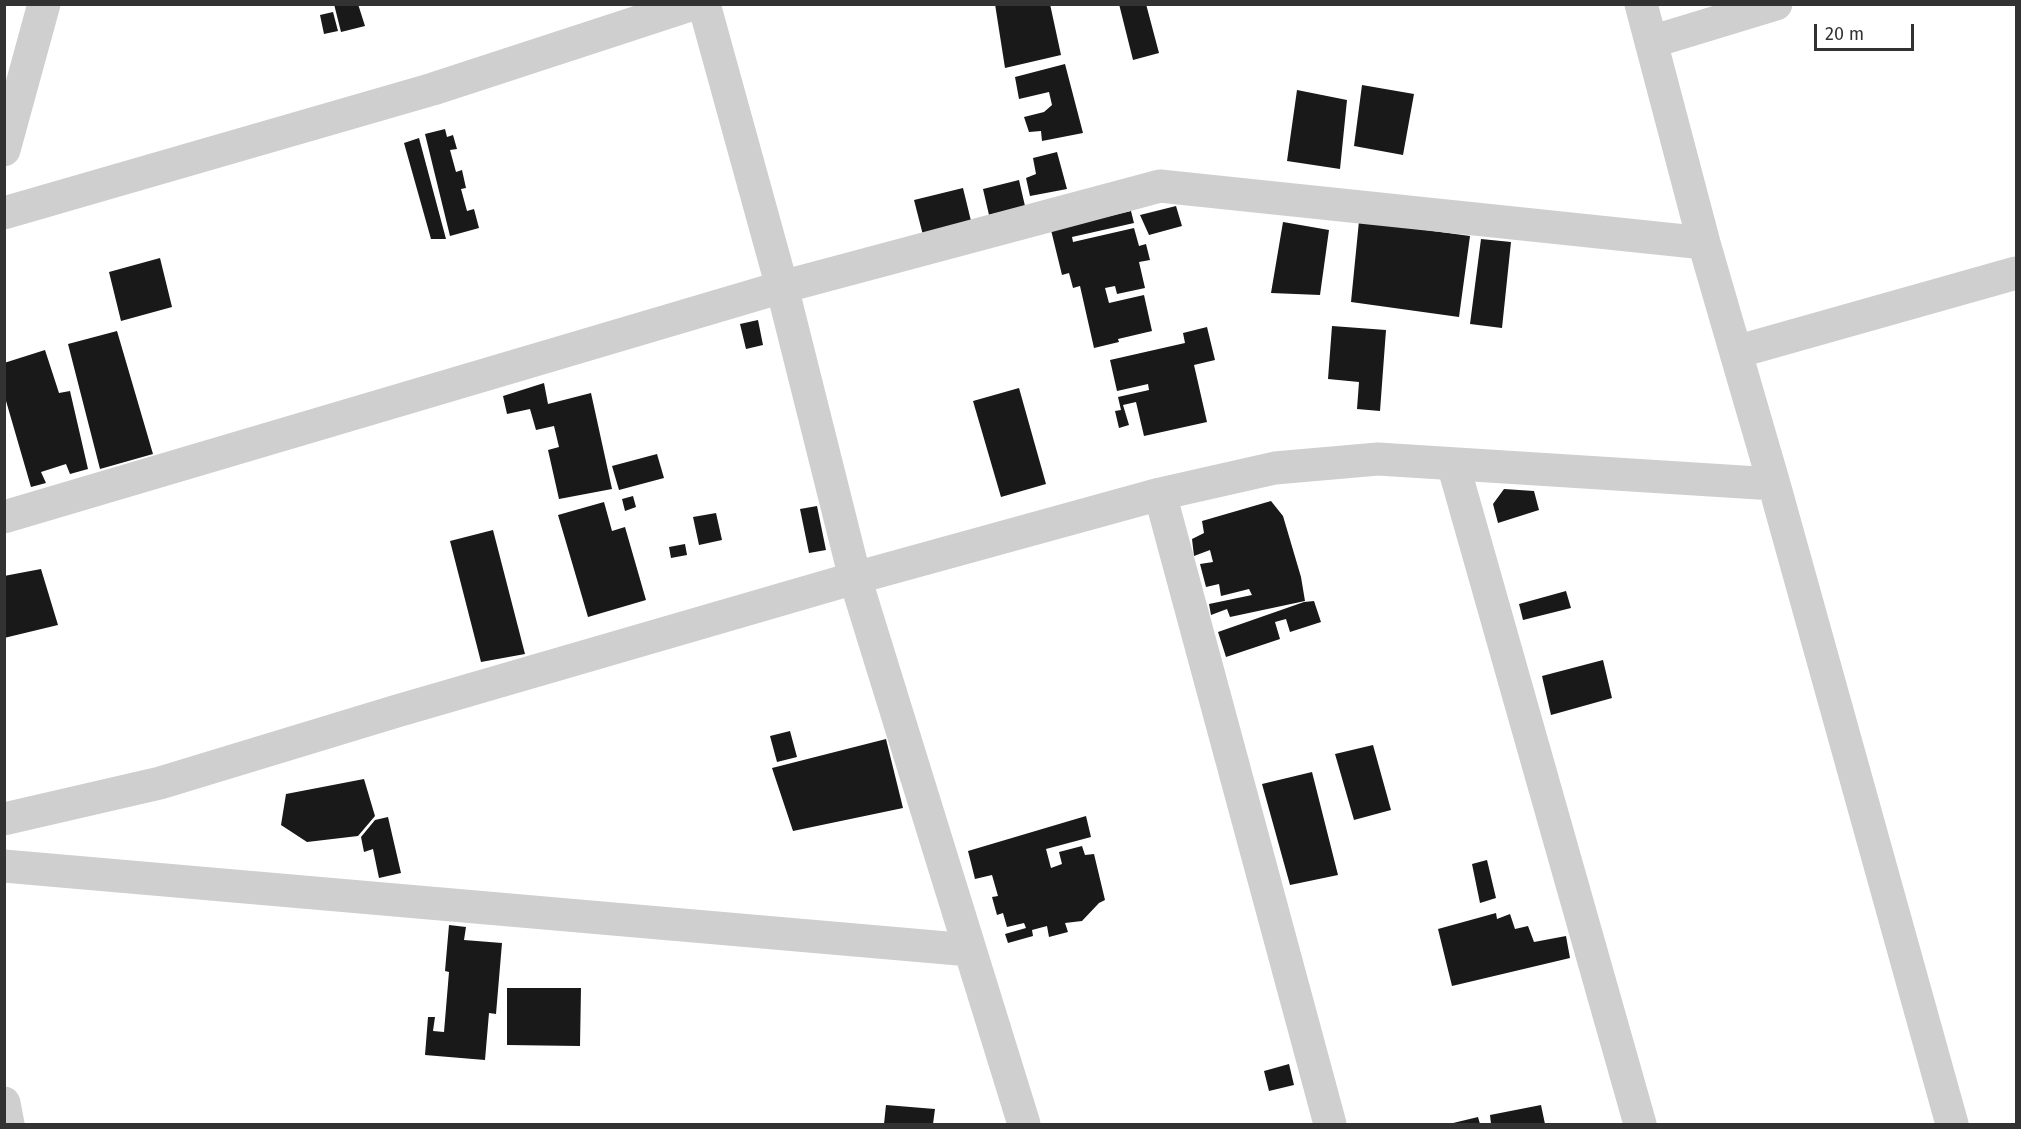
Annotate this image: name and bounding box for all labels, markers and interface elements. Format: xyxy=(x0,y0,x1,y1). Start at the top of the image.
scale bar xyxy=(1817,12,1918,50)
text: 20 m xyxy=(1825,23,1864,45)

